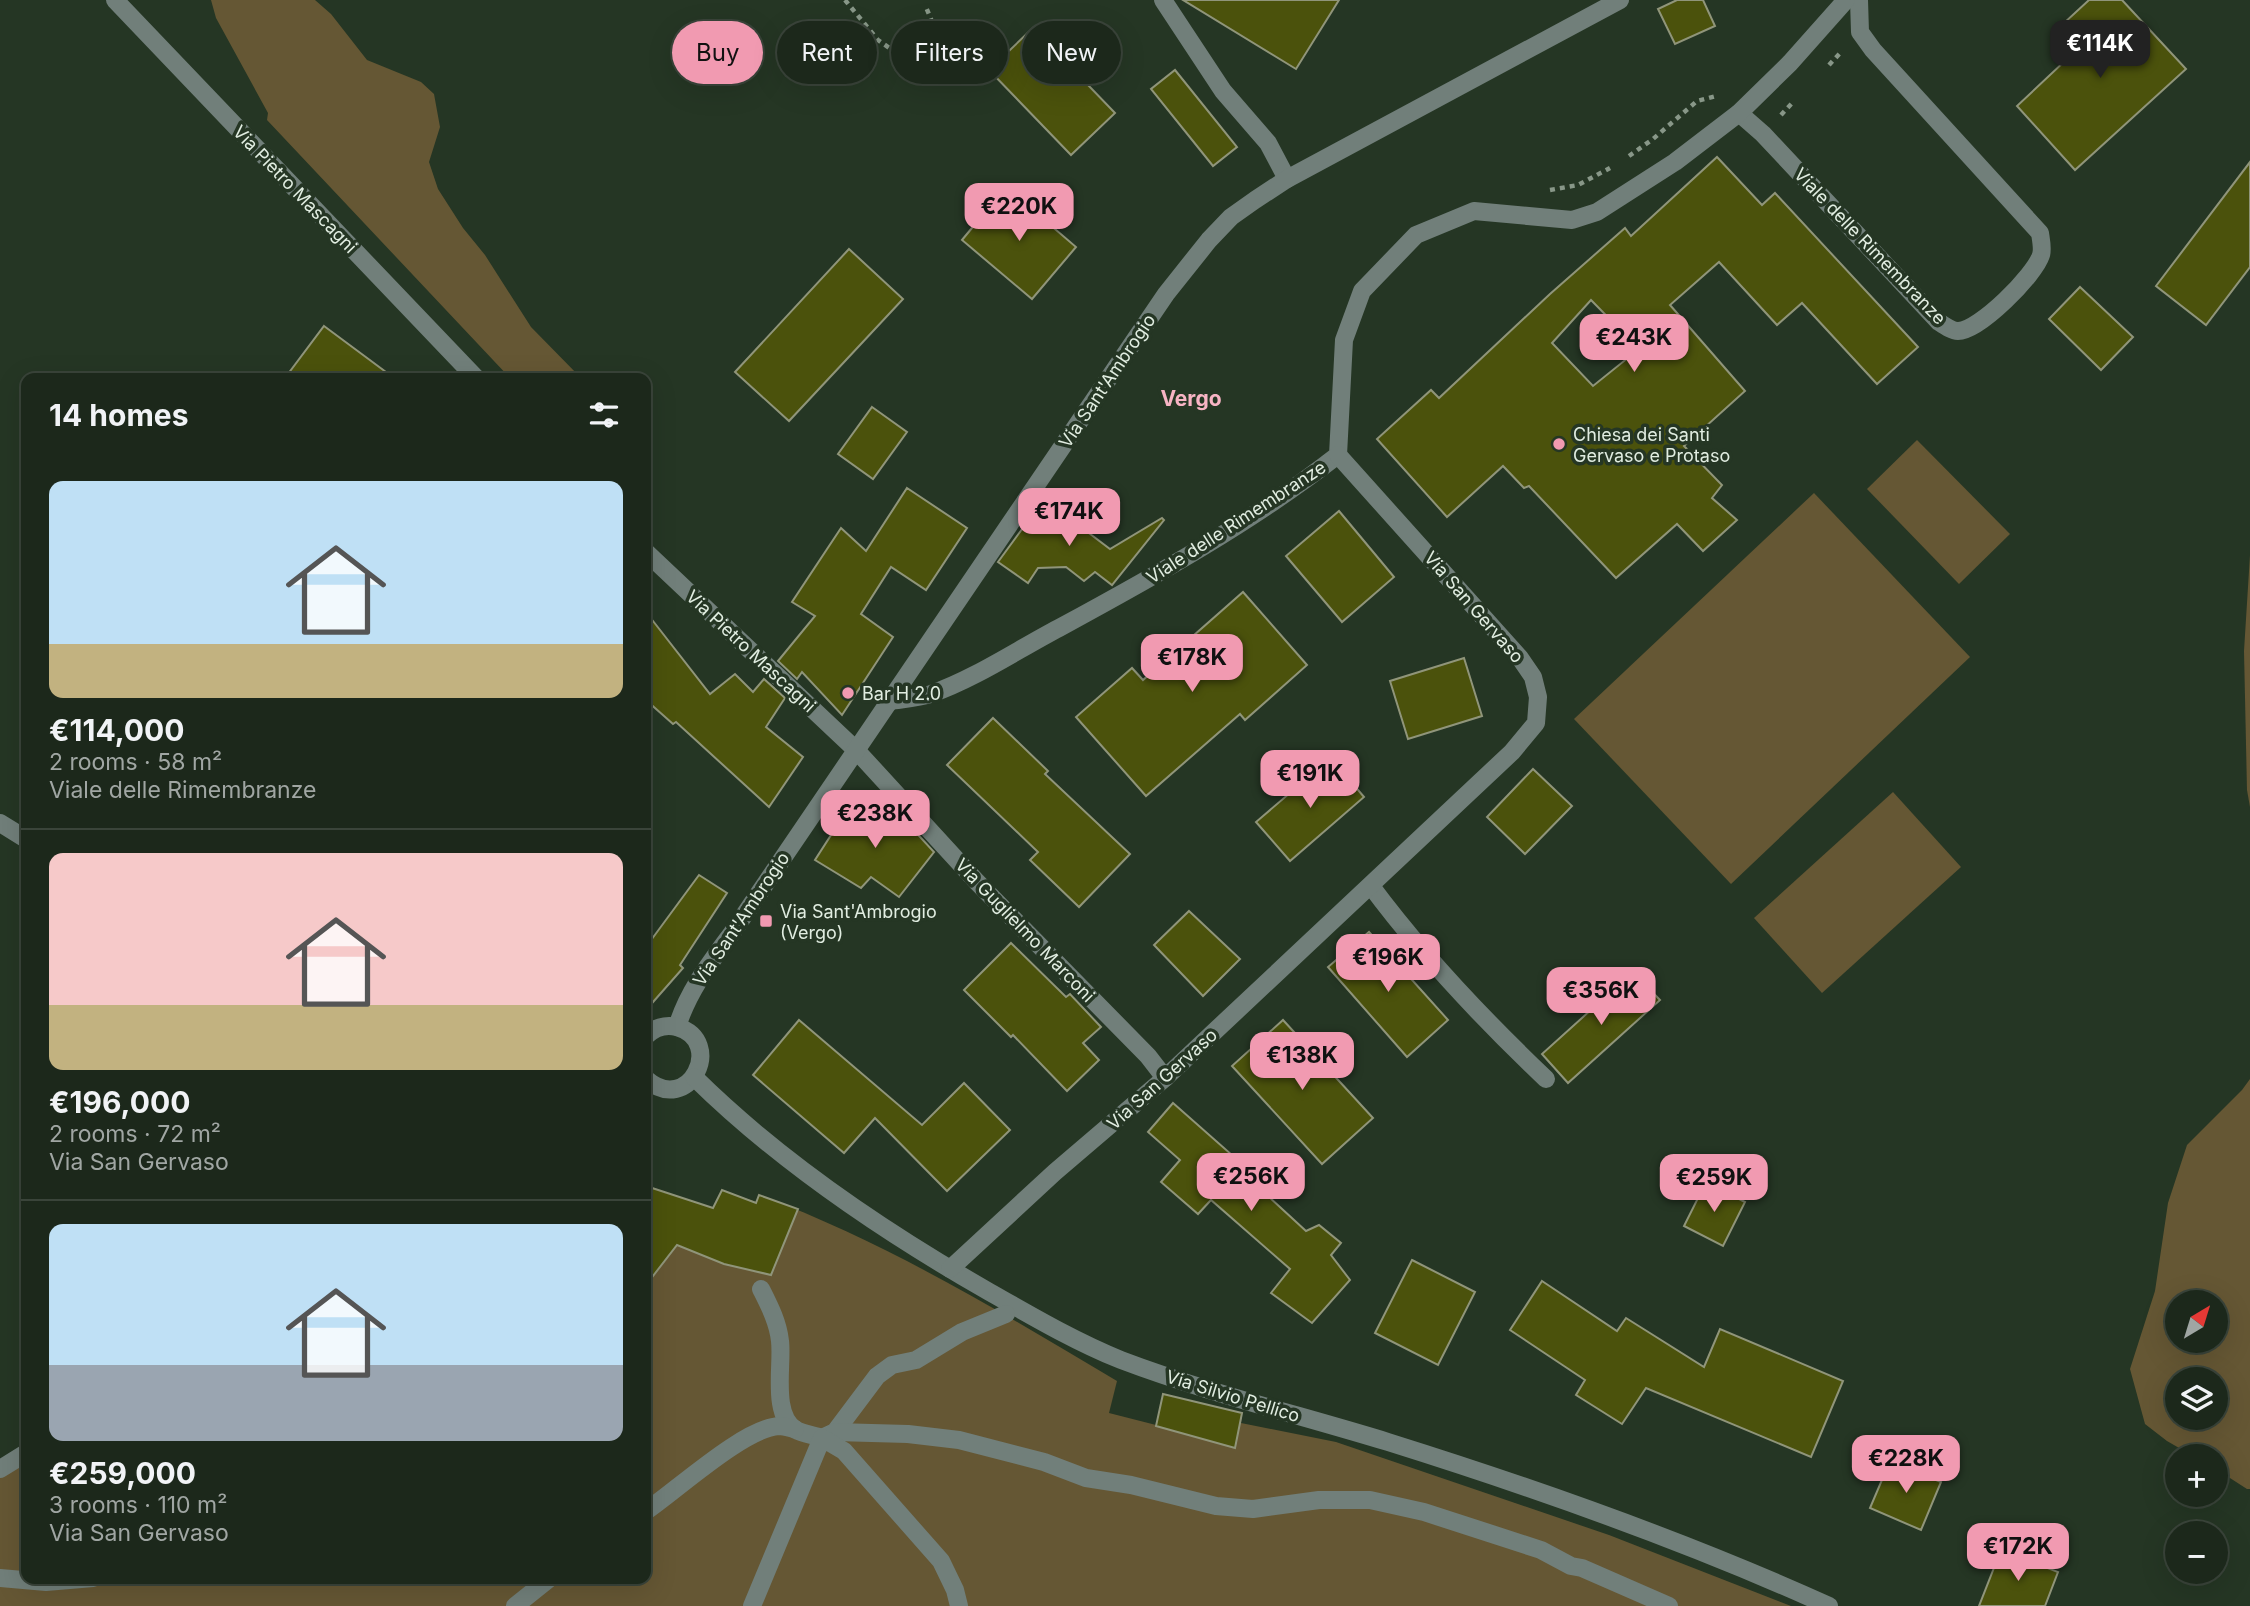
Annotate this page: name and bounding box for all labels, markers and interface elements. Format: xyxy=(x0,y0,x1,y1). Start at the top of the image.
pin: €114K xyxy=(2051,20,2149,80)
chip: Buy xyxy=(672,21,763,84)
chip: Rent xyxy=(777,21,877,84)
chip: Filters xyxy=(891,21,1008,84)
chip: New xyxy=(1022,21,1121,84)
text: €114K xyxy=(2066,29,2134,57)
street label: Via Pietro Mascagni xyxy=(229,121,361,257)
street label: Viale delle Rimembranze xyxy=(1790,163,1950,329)
pin: €220K xyxy=(970,184,1068,243)
text: €220K xyxy=(981,192,1057,220)
street label: Via Sant'Ambrogio xyxy=(1054,310,1160,452)
pin: €243K xyxy=(1585,314,1683,374)
text: €243K xyxy=(1596,323,1672,351)
district label: Vergo xyxy=(1160,386,1222,411)
icon: filters xyxy=(585,396,623,434)
text: 14 homes xyxy=(49,397,188,433)
place label: Chiesa dei Santi Gervaso e Protaso xyxy=(1573,424,1730,466)
marker: Chiesa dei Santi Gervaso e Protaso xyxy=(1551,436,1567,452)
street label: Viale delle Rimembranze xyxy=(1143,456,1329,588)
pin: €174K xyxy=(1020,489,1118,548)
text: €174K xyxy=(1034,497,1104,525)
icon: home xyxy=(273,527,399,653)
street label: Via San Gervaso xyxy=(1420,547,1528,667)
street label: Via Pietro Mascagni xyxy=(682,586,820,716)
pin: €178K xyxy=(1143,634,1241,694)
text: €178K xyxy=(1157,643,1227,671)
place label: Bar H 2.0 xyxy=(862,683,941,704)
marker: Bar H 2.0 xyxy=(840,685,856,701)
text: €114,000 xyxy=(49,712,185,748)
text: 2 rooms · 58 m² xyxy=(49,748,222,776)
pin: €191K xyxy=(1261,750,1359,810)
text: €191K xyxy=(1276,759,1344,787)
text: Viale delle Rimembranze xyxy=(49,776,316,804)
pin: €238K xyxy=(826,790,924,850)
text: €238K xyxy=(837,799,913,827)
street label: Via Sant'Ambrogio xyxy=(688,848,794,990)
street label: Via Guglielmo Marconi xyxy=(951,854,1099,1006)
icon: home xyxy=(273,899,399,1025)
place label: Via Sant'Ambrogio (Vergo) xyxy=(780,901,937,943)
marker: Via Sant'Ambrogio (Vergo) xyxy=(758,913,774,929)
pin: €196K xyxy=(1339,934,1437,994)
text: €196K xyxy=(1352,943,1424,971)
pin: €356K xyxy=(1552,968,1650,1027)
text: €356K xyxy=(1563,976,1639,1004)
street label: Via San Gervaso xyxy=(1103,1024,1221,1134)
pin: €138K xyxy=(1253,1032,1351,1092)
text: €138K xyxy=(1266,1041,1338,1069)
text: €196,000 xyxy=(49,1084,190,1120)
text: 2 rooms · 72 m² xyxy=(49,1120,221,1148)
text: Via San Gervaso xyxy=(49,1148,229,1176)
pin: €256K xyxy=(1202,1154,1300,1213)
pin: €259K xyxy=(1665,1154,1763,1214)
text: €256K xyxy=(1213,1162,1289,1190)
text: €259K xyxy=(1676,1163,1752,1191)
icon: home xyxy=(273,1270,399,1396)
north arrow xyxy=(2165,1290,2228,1353)
map controls xyxy=(2165,1290,2228,1584)
street label: Via Silvio Pellico xyxy=(1164,1366,1302,1426)
button: layers xyxy=(2165,1367,2228,1430)
pin: €228K xyxy=(1857,1436,1955,1495)
text: €228K xyxy=(1868,1444,1944,1472)
button: + xyxy=(2165,1444,2228,1507)
text: €259,000 xyxy=(49,1455,196,1491)
text: 3 rooms · 110 m² xyxy=(49,1491,227,1519)
text: Via San Gervaso xyxy=(49,1519,229,1547)
button: − xyxy=(2165,1521,2228,1584)
pin: €172K xyxy=(1969,1524,2067,1583)
text: €172K xyxy=(1983,1532,2053,1560)

